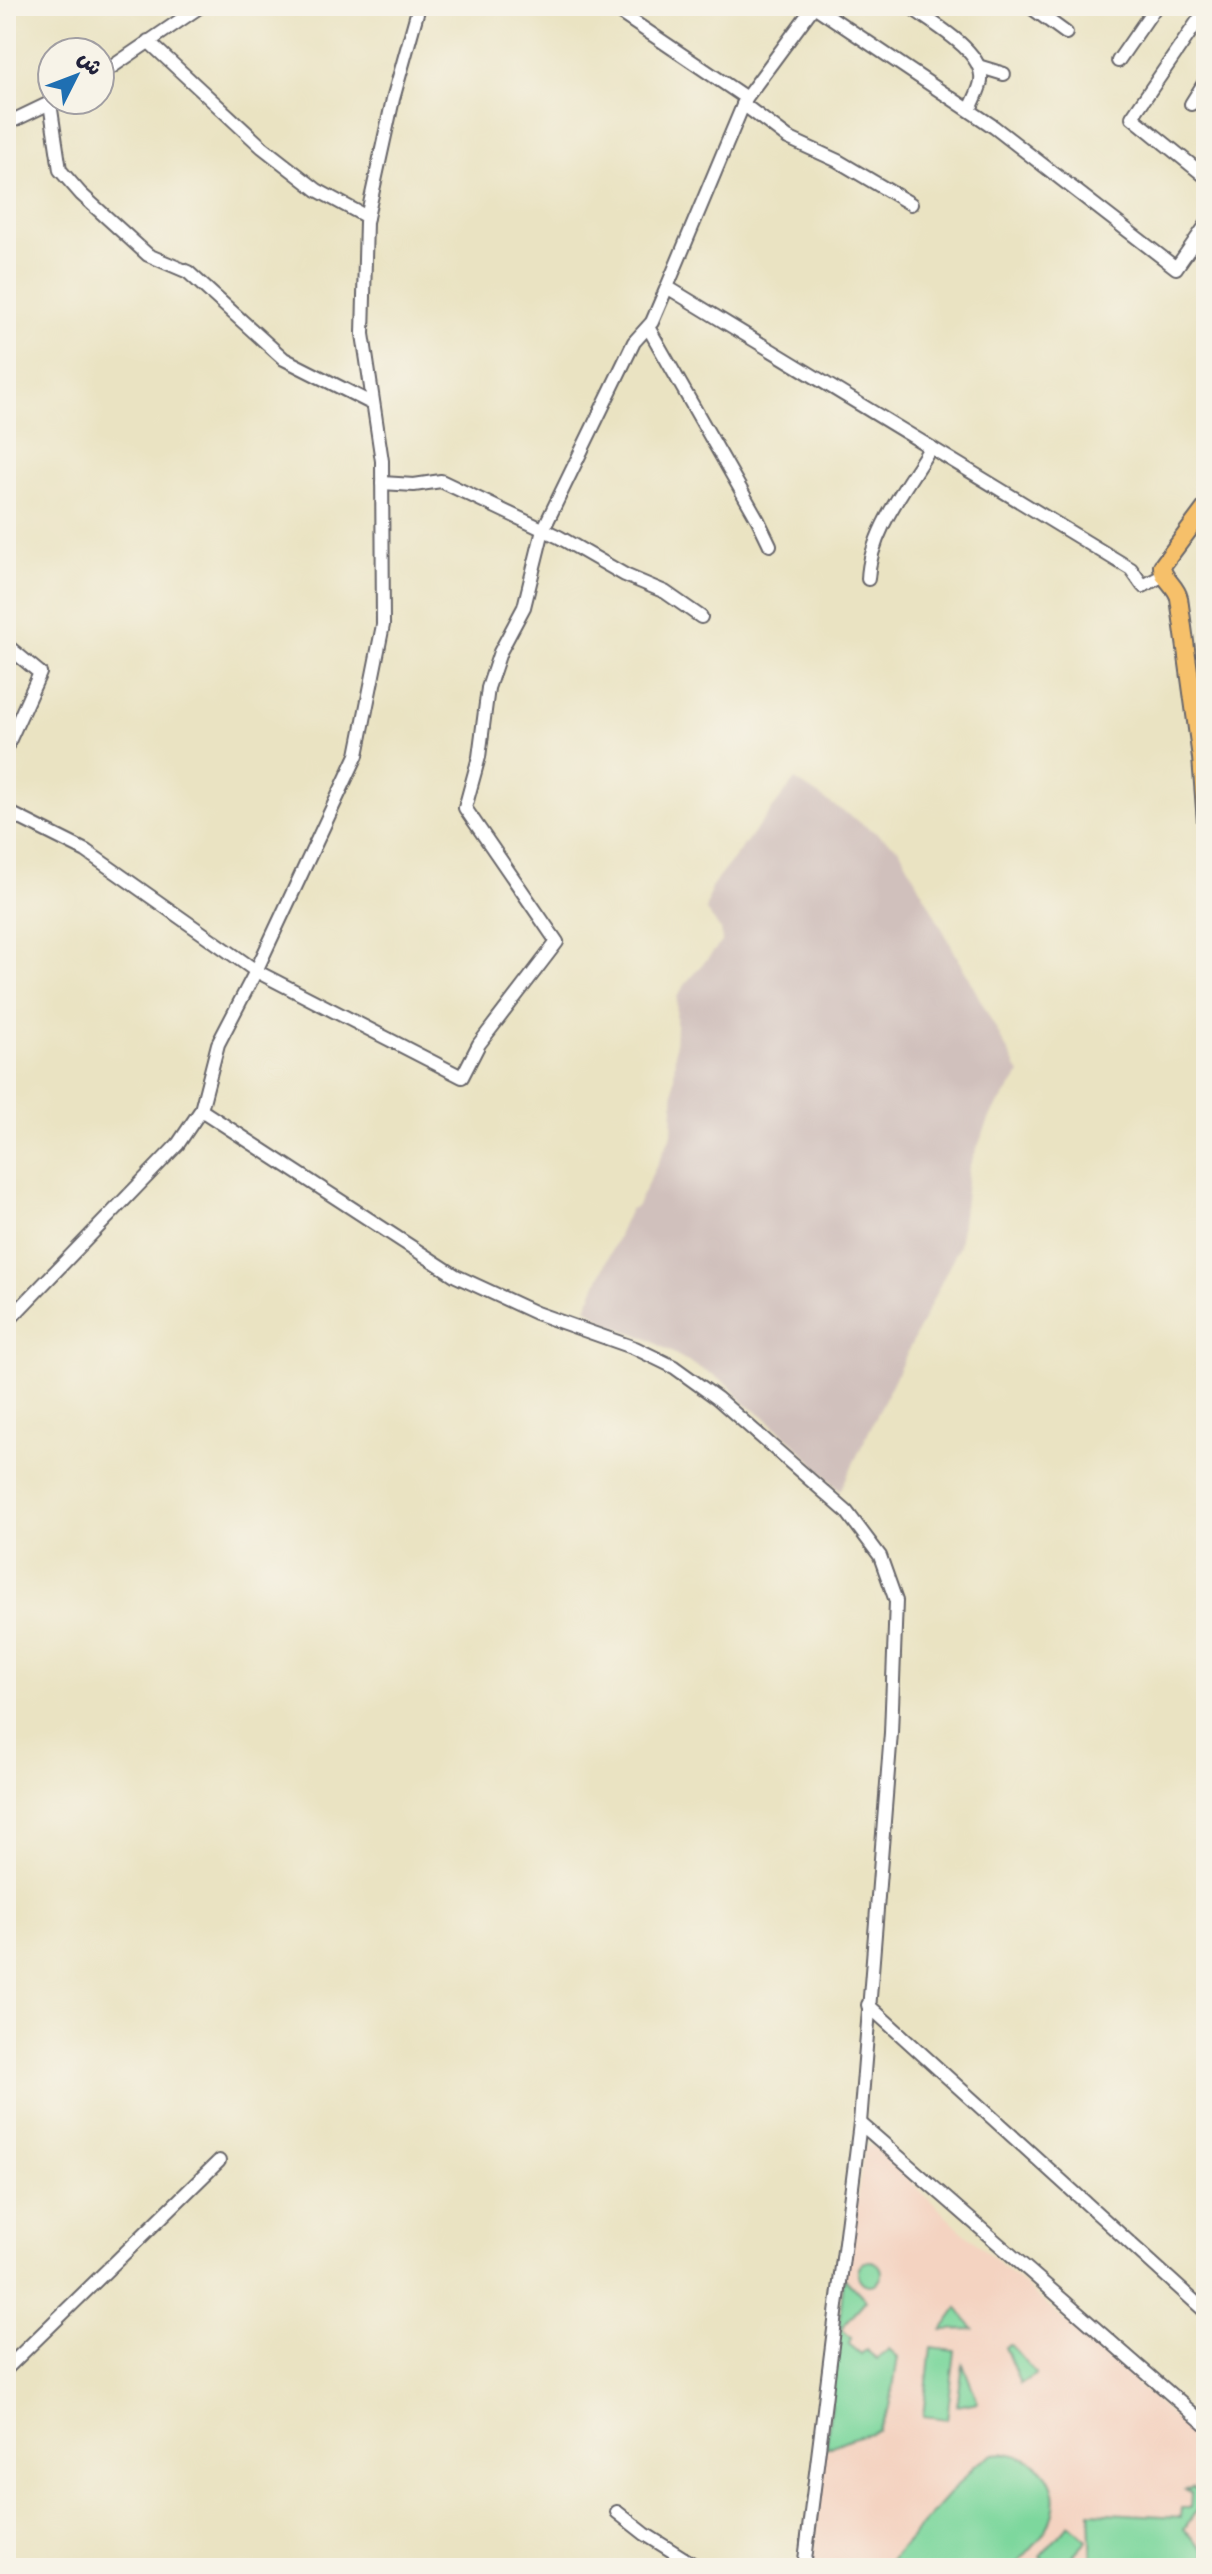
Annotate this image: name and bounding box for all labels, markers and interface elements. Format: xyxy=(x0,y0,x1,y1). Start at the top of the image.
north arrow xyxy=(36,36,116,116)
text: ش xyxy=(71,46,108,82)

